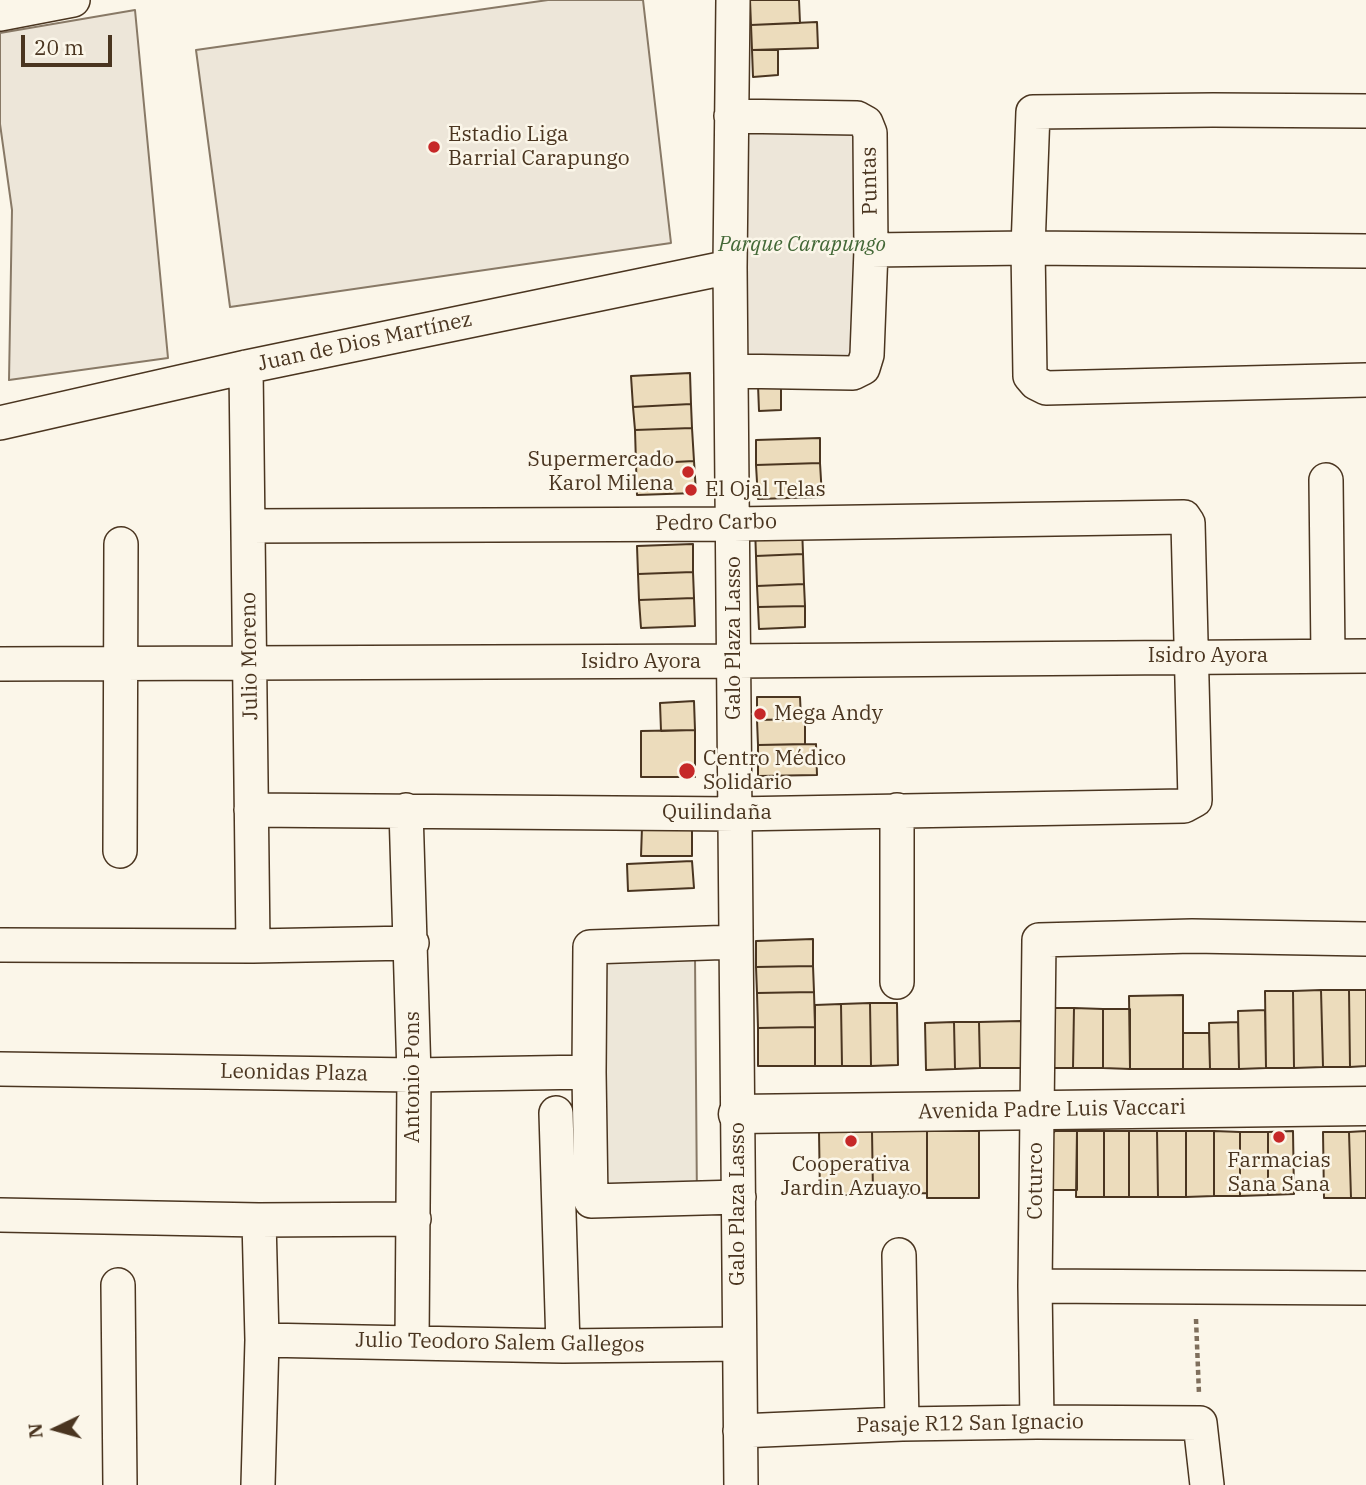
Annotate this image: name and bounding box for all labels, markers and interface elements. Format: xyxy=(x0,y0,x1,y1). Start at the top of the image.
scale bar xyxy=(24,21,116,65)
text: 20 m xyxy=(34,33,84,61)
place label: Estadio Liga Barrial Carapungo xyxy=(448,122,629,172)
marker: Estadio Liga Barrial Carapungo xyxy=(426,139,442,155)
street label: Puntas xyxy=(857,146,883,216)
park label: Parque Carapungo xyxy=(718,232,886,258)
street label: Juan de Dios Martínez xyxy=(256,307,474,377)
place label: Supermercado Karol Milena xyxy=(528,447,674,497)
marker: Supermercado Karol Milena xyxy=(680,464,696,480)
place label: El Ojal Telas xyxy=(705,477,826,503)
marker: El Ojal Telas xyxy=(683,482,699,498)
street label: Pedro Carbo xyxy=(655,509,777,537)
street label: Galo Plaza Lasso xyxy=(721,556,747,720)
street label: Julio Moreno xyxy=(236,592,264,720)
street label: Isidro Ayora xyxy=(1148,643,1268,669)
street label: Isidro Ayora xyxy=(581,649,701,675)
place label: Mega Andy xyxy=(774,701,883,727)
marker: Mega Andy xyxy=(752,706,768,722)
place label: Centro Médico Solidario xyxy=(703,746,846,796)
marker: Centro Médico Solidario xyxy=(677,761,697,781)
street label: Quilindaña xyxy=(662,800,772,826)
street label: Antonio Pons xyxy=(400,1011,426,1143)
street label: Leonidas Plaza xyxy=(220,1059,368,1087)
street label: Avenida Padre Luis Vaccari xyxy=(918,1095,1186,1125)
street label: Galo Plaza Lasso xyxy=(725,1122,751,1286)
marker: Farmacias Sana Sana xyxy=(1271,1129,1287,1145)
marker: Cooperativa Jardin Azuayo xyxy=(843,1133,859,1149)
street label: Coturco xyxy=(1023,1142,1049,1220)
place label: Farmacias Sana Sana xyxy=(1227,1148,1331,1198)
place label: Cooperativa Jardin Azuayo xyxy=(781,1152,921,1202)
street label: Julio Teodoro Salem Gallegos xyxy=(355,1328,645,1358)
north arrow xyxy=(21,1394,91,1464)
street label: Pasaje R12 San Ignacio xyxy=(856,1409,1084,1439)
text: N xyxy=(22,1422,48,1439)

